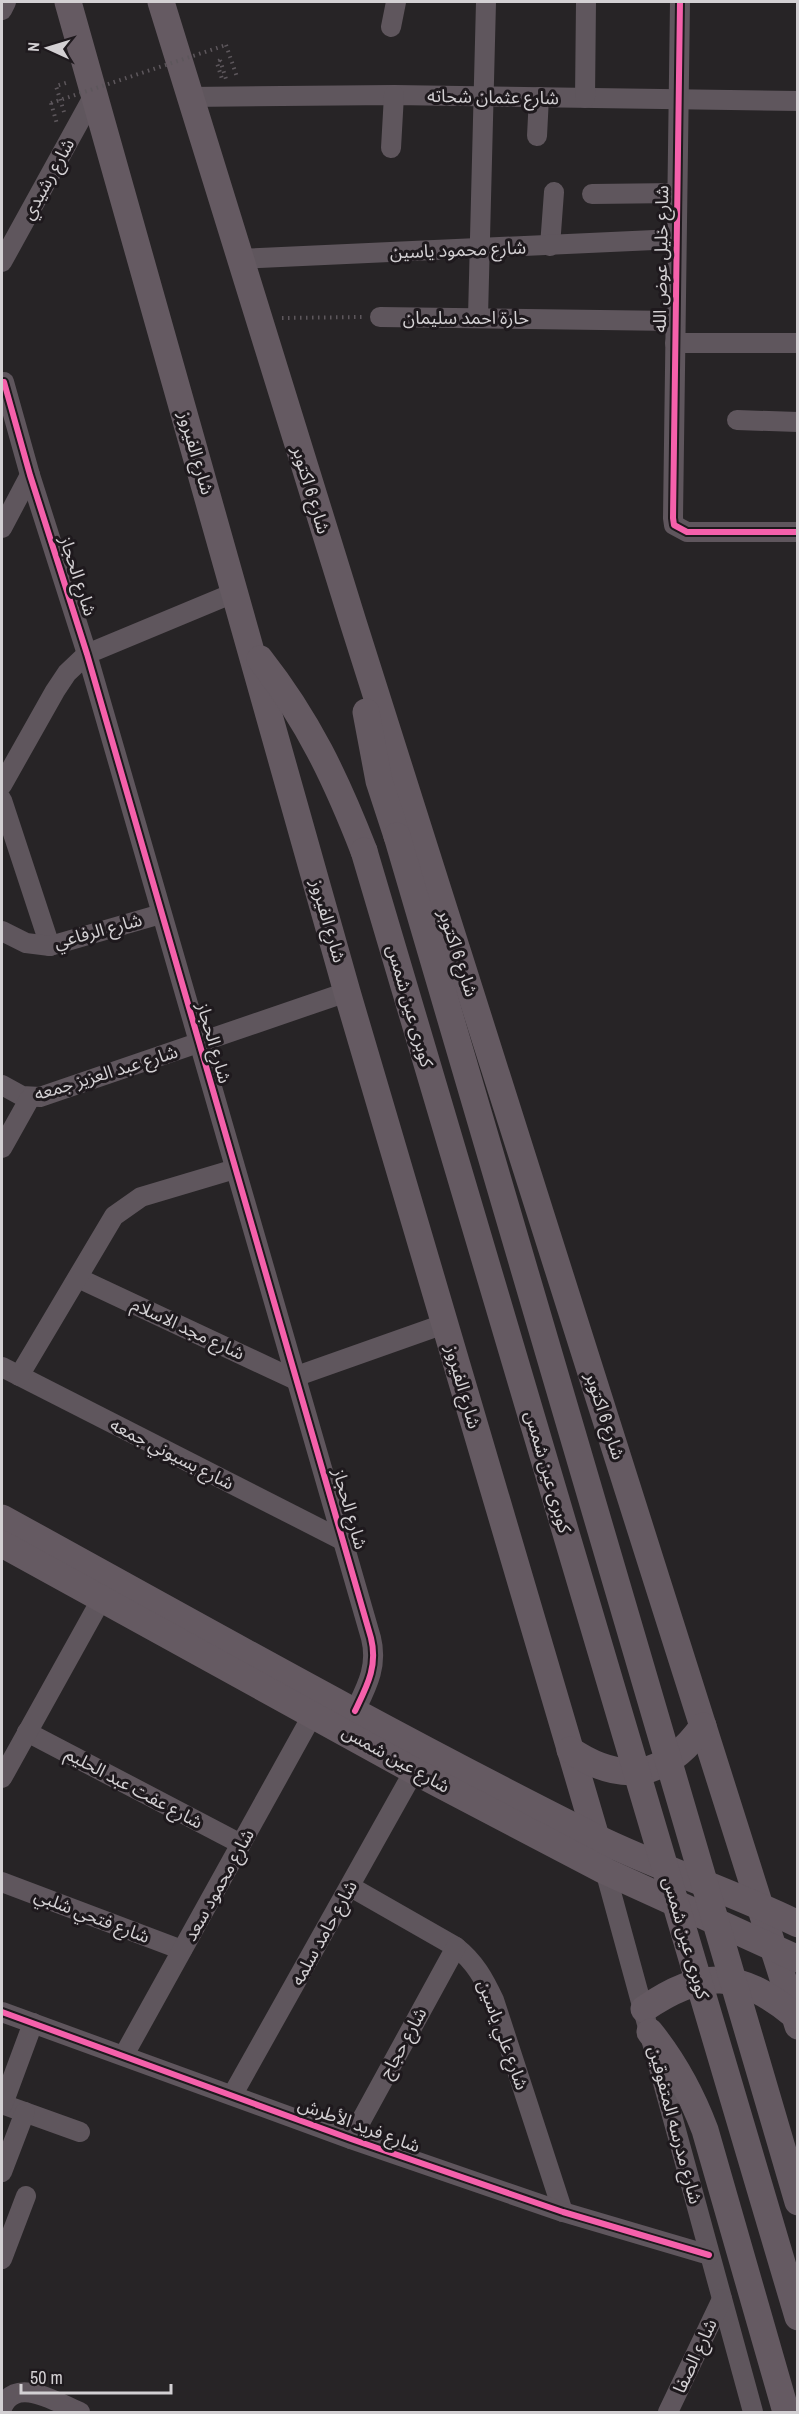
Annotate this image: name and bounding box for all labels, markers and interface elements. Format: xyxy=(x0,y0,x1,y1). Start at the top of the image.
north arrow xyxy=(18,18,78,78)
text: N xyxy=(22,41,44,52)
street label: شارع عثمان شحاته xyxy=(427,83,559,112)
street label: شارع رشيدي xyxy=(15,134,82,225)
street label: شارع خليل عوض الله xyxy=(647,185,676,333)
street label: شارع محمود ياسين xyxy=(389,235,527,266)
street label: حارة احمد سليمان xyxy=(403,305,529,330)
street label: شارع الفيروز xyxy=(170,407,220,498)
street label: شارع 6 اكتوبر xyxy=(284,442,337,537)
street label: شارع الحجاز xyxy=(52,532,103,620)
street label: شارع الفيروز xyxy=(302,875,352,966)
street label: شارع 6 اكتوبر xyxy=(430,905,484,1000)
street label: شارع الرفاعي xyxy=(51,907,145,956)
street label: كوبرى عين شمس xyxy=(381,942,440,1070)
street label: شارع الحجاز xyxy=(189,999,238,1087)
street label: شارع عبد العزيز جمعه xyxy=(31,1039,181,1108)
street label: شارع مجد الاسلام xyxy=(127,1291,249,1368)
street label: شارع الفيروز xyxy=(437,1341,487,1432)
street label: شارع 6 اكتوبر xyxy=(577,1368,631,1463)
street label: كوبرى عين شمس xyxy=(519,1408,578,1536)
street label: شارع بسيوني جمعه xyxy=(105,1412,238,1497)
street label: شارع الحجاز xyxy=(325,1465,374,1553)
street label: شارع عين شمس xyxy=(337,1719,455,1800)
street label: شارع عفت عبد الحليم xyxy=(60,1741,207,1836)
street label: شارع محمود سعد xyxy=(177,1824,261,1946)
street label: كوبرى عين شمس xyxy=(657,1874,716,2002)
street label: شارع حامد سلمه xyxy=(284,1876,365,1991)
street label: شارع فتحي شلبي xyxy=(30,1882,153,1951)
street label: شارع علي ياسين xyxy=(470,1976,535,2094)
street label: شارع حجاج xyxy=(373,2003,434,2084)
street label: شارع مدرسه المتفوقين xyxy=(640,2043,709,2207)
street label: شارع فريد الأطرش xyxy=(294,2091,424,2160)
street label: شارع الصفا xyxy=(666,2315,724,2398)
scale bar xyxy=(21,2357,171,2395)
text: 50 m xyxy=(30,2365,63,2390)

